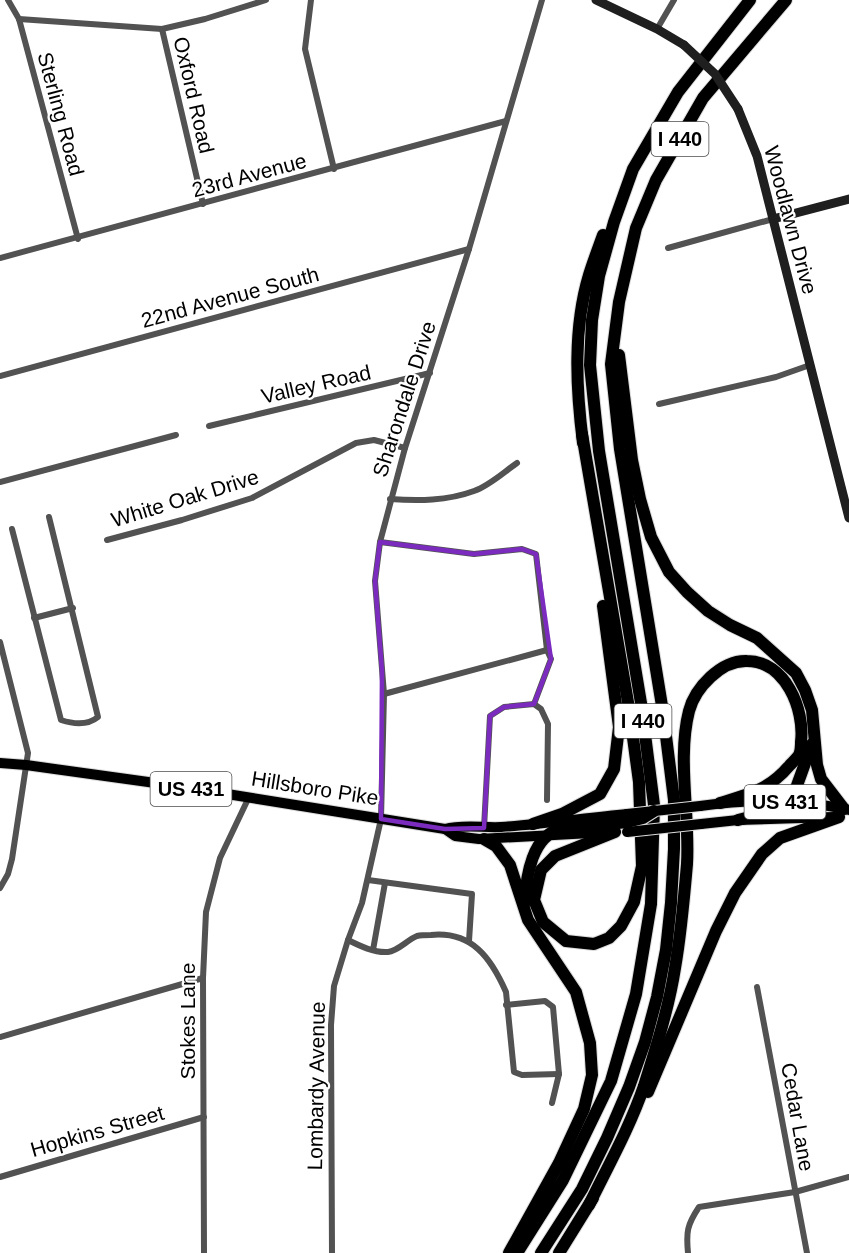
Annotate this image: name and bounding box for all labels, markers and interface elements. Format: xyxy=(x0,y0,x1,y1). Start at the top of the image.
street label: Oxford Road xyxy=(169,34,219,156)
street label: Sterling Road xyxy=(33,50,89,178)
road number: I 440 xyxy=(652,122,708,156)
street label: Woodlawn Drive xyxy=(760,143,822,297)
street label: 23rd Avenue xyxy=(189,149,309,201)
street label: 22nd Avenue South xyxy=(139,262,321,332)
street label: Sharondale Drive xyxy=(368,318,440,480)
street label: Valley Road xyxy=(259,360,373,408)
street label: White Oak Drive xyxy=(109,465,261,531)
road number: I 440 xyxy=(614,704,672,738)
street label: Hillsboro Pike xyxy=(250,767,380,809)
road number: US 431 xyxy=(150,772,231,806)
road number: US 431 xyxy=(744,785,826,819)
street label: Stokes Lane xyxy=(176,963,199,1079)
street label: Lombardy Avenue xyxy=(303,1001,329,1171)
street label: Cedar Lane xyxy=(777,1061,819,1173)
street label: Hopkins Street xyxy=(28,1101,167,1161)

